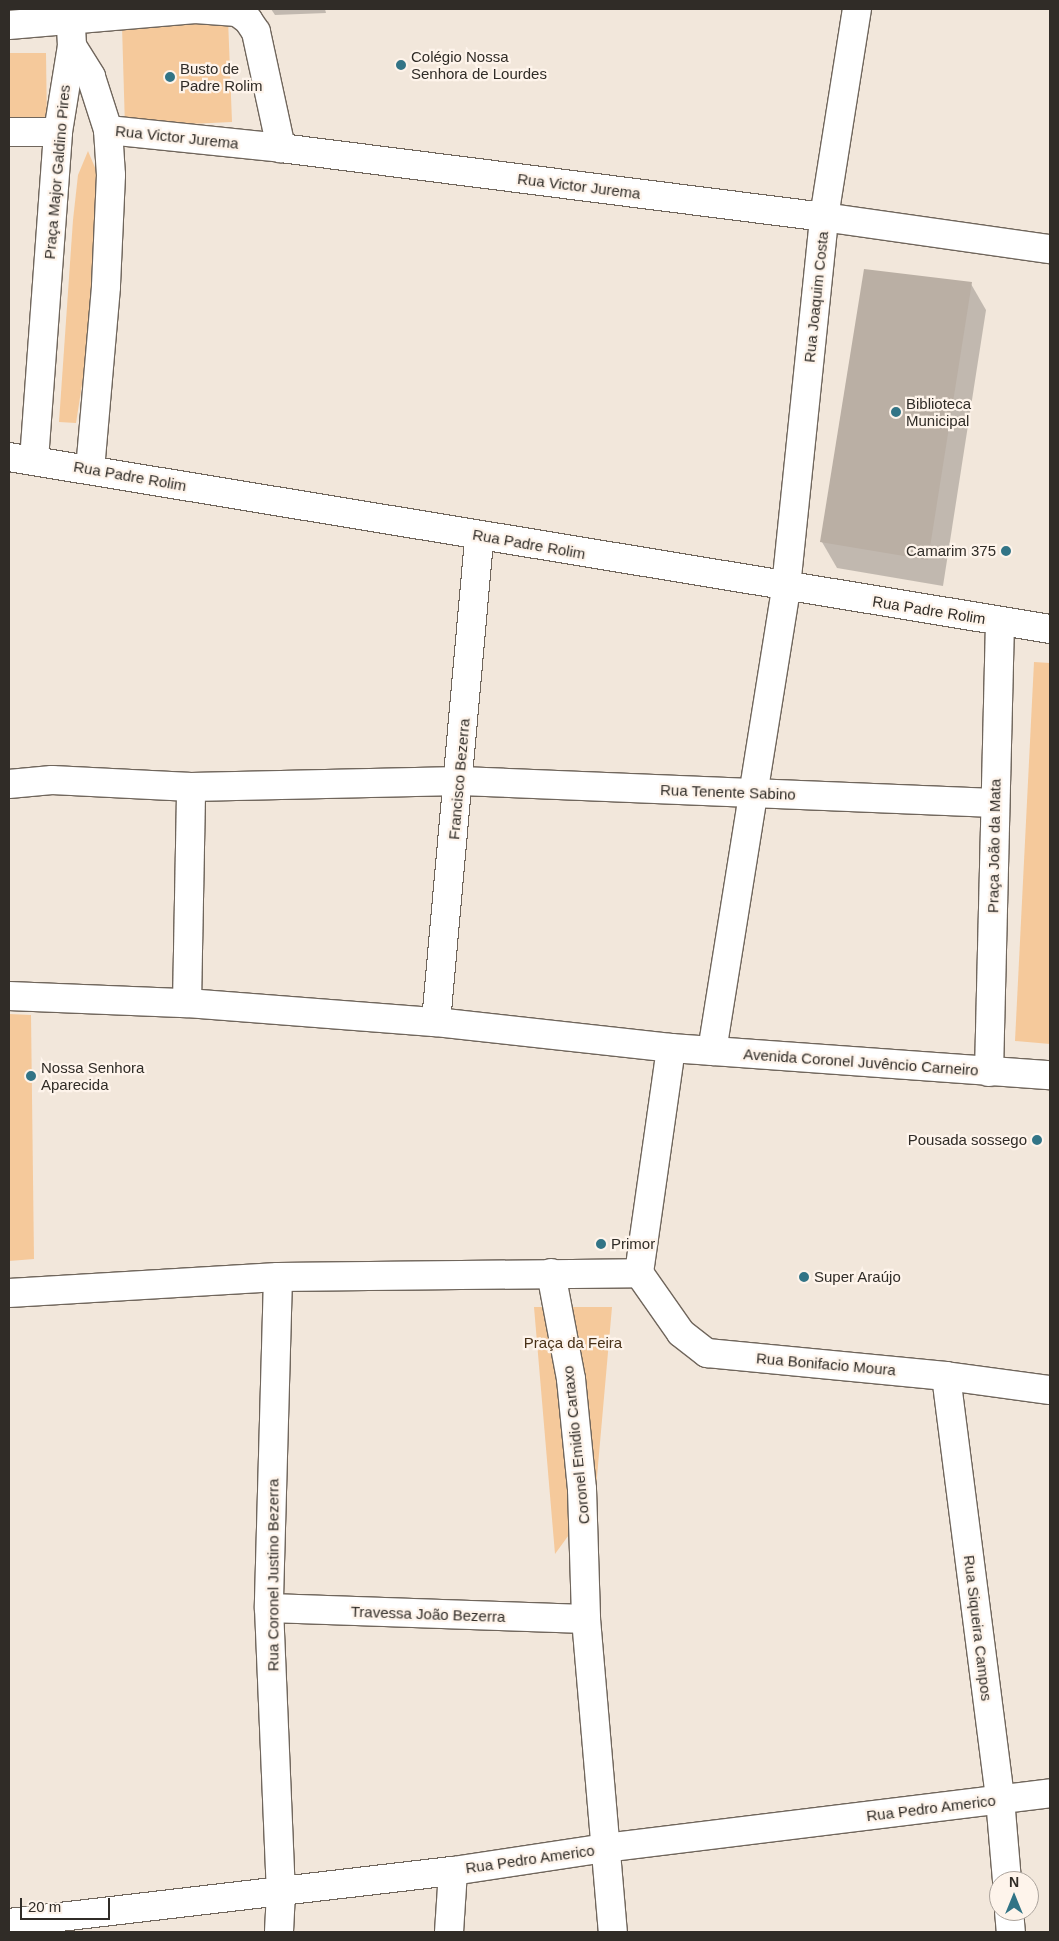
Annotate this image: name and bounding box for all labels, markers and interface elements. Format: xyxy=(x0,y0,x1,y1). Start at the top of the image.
place label: Colégio Nossa Senhora de Lourdes xyxy=(411,47,547,82)
place label: Busto de Padre Rolim xyxy=(180,59,263,94)
marker: Colégio Nossa Senhora de Lourdes xyxy=(395,59,407,71)
marker: Busto de Padre Rolim xyxy=(164,71,176,83)
street label: Praça Major Galdino Pires xyxy=(40,84,74,260)
street label: Rua Victor Jurema xyxy=(114,122,240,152)
street label: Rua Victor Jurema xyxy=(516,170,642,202)
street label: Rua Joaquim Costa xyxy=(800,231,832,363)
place label: Biblioteca Municipal xyxy=(906,394,971,429)
marker: Biblioteca Municipal xyxy=(890,406,902,418)
street label: Rua Padre Rolim xyxy=(72,457,188,495)
street label: Rua Padre Rolim xyxy=(471,525,587,563)
place label: Camarim 375 xyxy=(906,542,996,560)
marker: Camarim 375 xyxy=(1000,545,1012,557)
street label: Rua Padre Rolim xyxy=(871,592,987,628)
street label: Francisco Bezerra xyxy=(445,718,473,840)
street label: Praça João da Mata xyxy=(984,779,1004,913)
street label: Rua Tenente Sabino xyxy=(660,781,796,803)
street label: Avenida Coronel Juvêncio Carneiro xyxy=(743,1045,979,1079)
place label: Nossa Senhora Aparecida xyxy=(41,1058,144,1093)
marker: Nossa Senhora Aparecida xyxy=(25,1070,37,1082)
place label: Pousada sossego xyxy=(908,1131,1027,1149)
marker: Pousada sossego xyxy=(1031,1134,1043,1146)
place label: Primor xyxy=(611,1235,655,1253)
marker: Primor xyxy=(595,1238,607,1250)
place label: Super Araújo xyxy=(814,1268,902,1286)
marker: Super Araújo xyxy=(798,1271,810,1283)
park label: Praça da Feira xyxy=(524,1334,622,1352)
street label: Rua Bonifacio Moura xyxy=(755,1349,897,1379)
street label: Coronel Emidio Cartaxo xyxy=(559,1365,593,1525)
street label: Rua Coronel Justino Bezerra xyxy=(264,1479,282,1671)
street label: Rua Siqueira Campos xyxy=(960,1554,996,1702)
street label: Travessa João Bezerra xyxy=(350,1602,506,1626)
street label: Rua Pedro Americo xyxy=(865,1791,997,1825)
street label: Rua Pedro Americo xyxy=(464,1841,596,1877)
north arrow xyxy=(989,1871,1039,1921)
text: N xyxy=(1009,1874,1019,1890)
scale bar xyxy=(22,1888,112,1920)
text: 20 m xyxy=(28,1898,61,1915)

